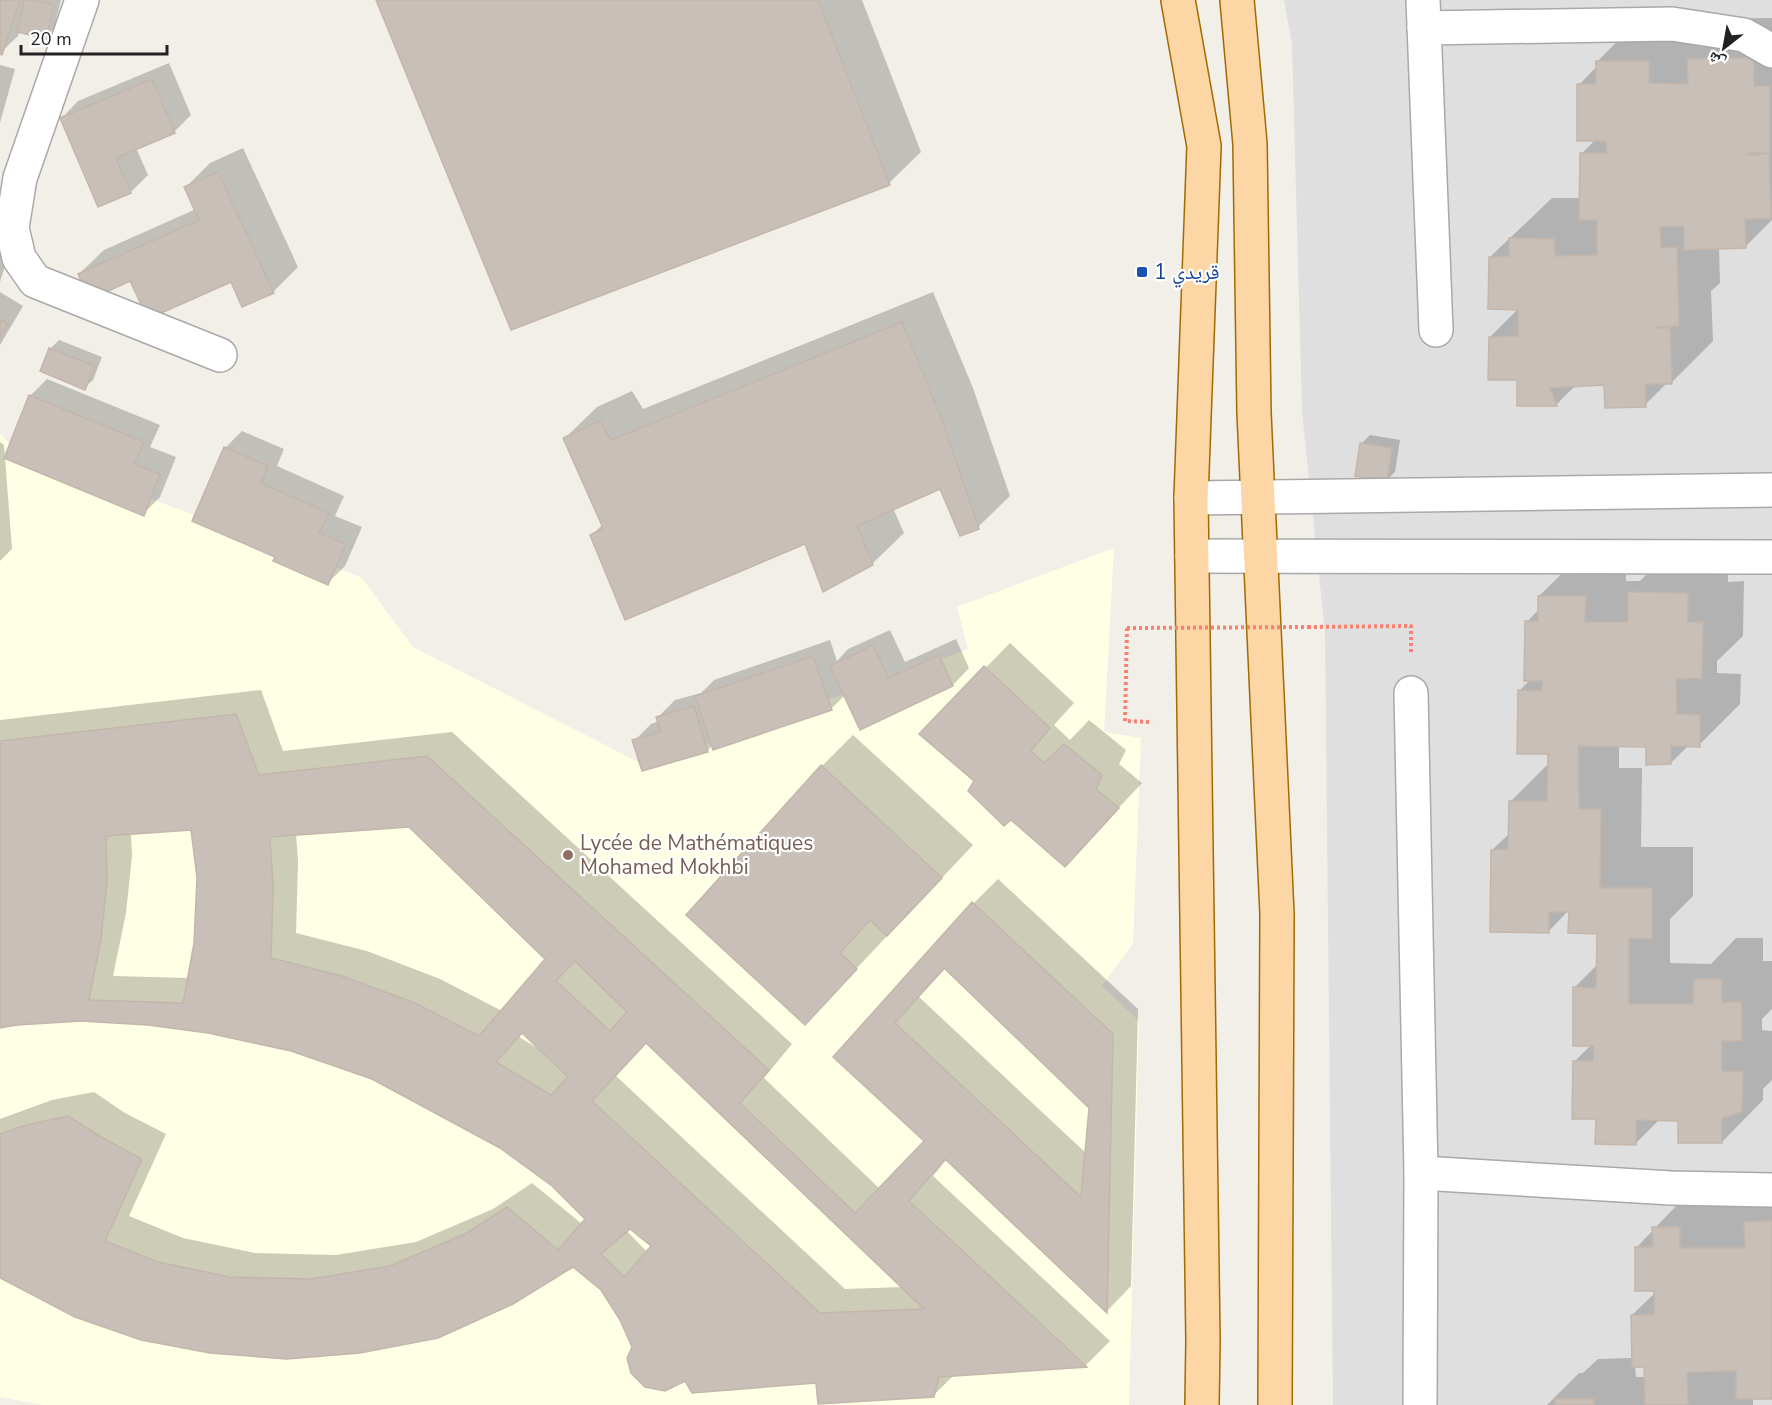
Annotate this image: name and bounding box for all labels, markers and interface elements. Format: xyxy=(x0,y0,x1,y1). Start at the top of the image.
scale bar xyxy=(21,18,166,56)
north arrow xyxy=(1694,18,1754,78)
text: 20 m xyxy=(30,27,72,51)
text: ش xyxy=(1704,46,1730,74)
place label: قريدي 1 xyxy=(1154,258,1219,288)
marker: قريدي 1 xyxy=(1135,265,1149,279)
place label: Lycée de Mathématiques Mohamed Mokhbi xyxy=(580,829,813,881)
marker: Lycée de Mathématiques Mohamed Mokhbi xyxy=(561,848,575,862)

